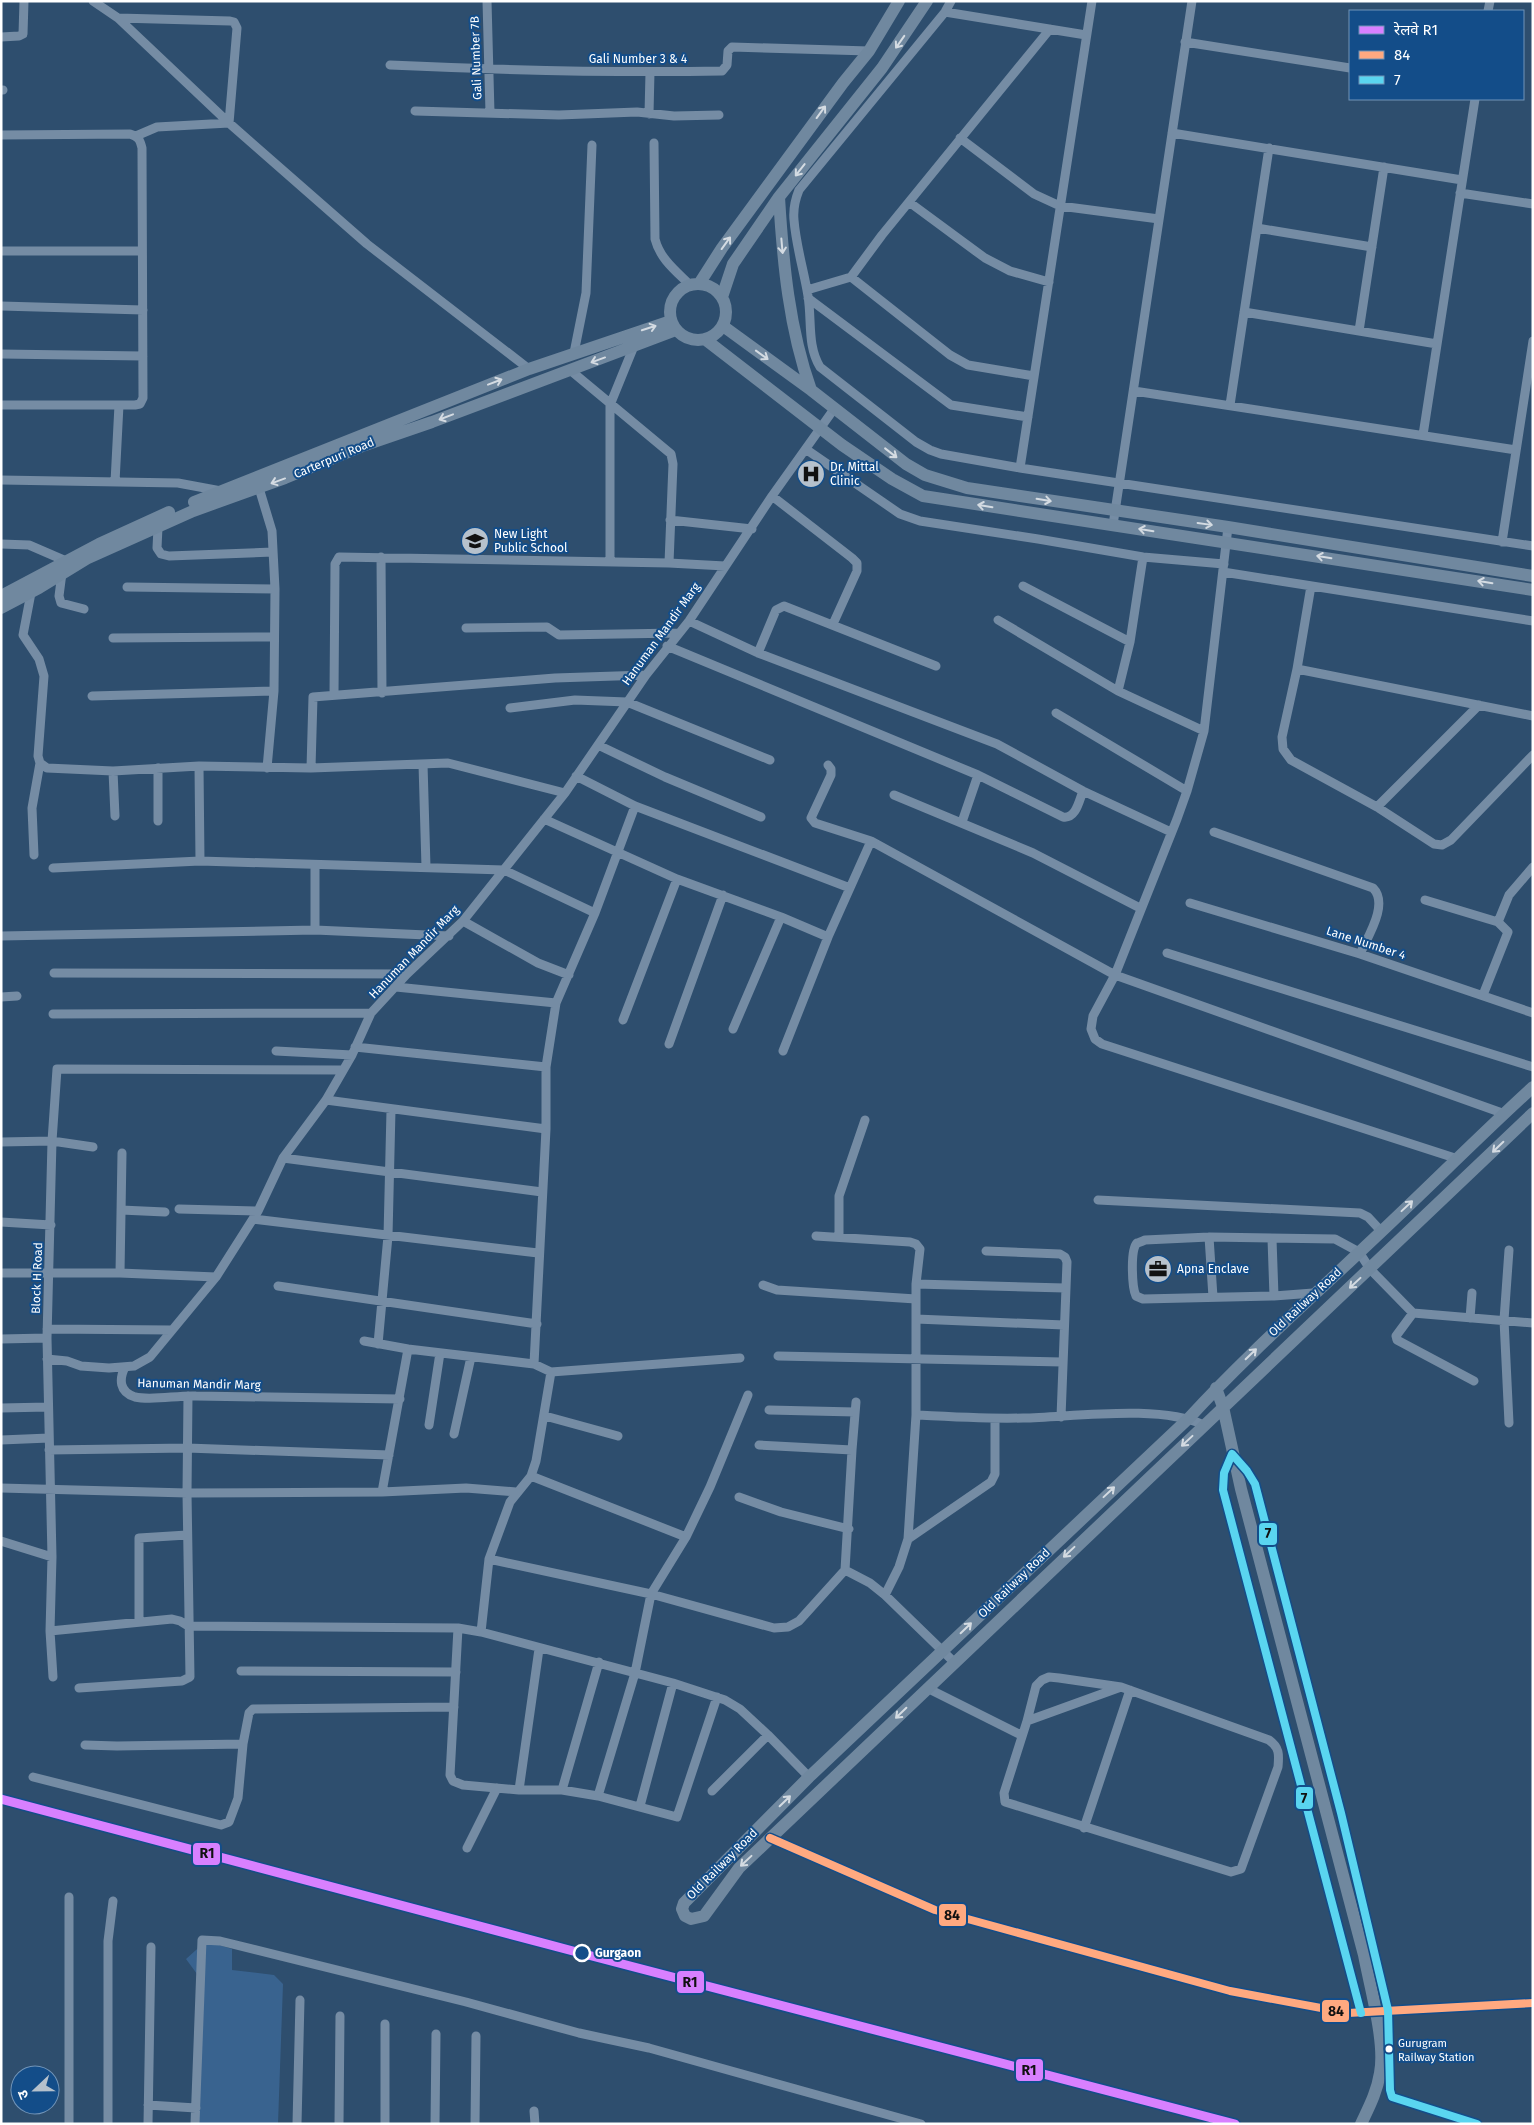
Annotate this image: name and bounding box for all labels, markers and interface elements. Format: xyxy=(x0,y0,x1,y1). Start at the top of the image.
legend xyxy=(1349,10,1524,100)
street label: Gali Number 7B xyxy=(468,16,484,100)
text: रेलवे R1 xyxy=(1393,21,1438,39)
one-way arrow xyxy=(895,35,905,49)
text: 84 xyxy=(1394,46,1410,64)
street label: Gali Number 3 & 4 xyxy=(589,52,688,66)
text: 7 xyxy=(1394,71,1401,89)
one-way arrow xyxy=(816,106,827,119)
one-way arrow xyxy=(795,164,806,177)
one-way arrow xyxy=(721,237,731,251)
one-way arrow xyxy=(778,238,787,254)
one-way arrow xyxy=(640,323,656,332)
one-way arrow xyxy=(755,349,768,360)
one-way arrow xyxy=(591,356,606,365)
one-way arrow xyxy=(487,377,502,386)
one-way arrow xyxy=(439,413,454,422)
street label: Carterpuri Road xyxy=(292,435,376,481)
one-way arrow xyxy=(885,447,898,458)
hospital icon: Dr. Mittal Clinic xyxy=(796,459,826,489)
place label: Dr. Mittal Clinic xyxy=(830,460,879,488)
one-way arrow xyxy=(270,477,286,486)
one-way arrow xyxy=(1036,495,1052,505)
one-way arrow xyxy=(978,501,994,511)
one-way arrow xyxy=(1197,519,1213,529)
one-way arrow xyxy=(1138,525,1154,535)
school or university icon: New Light Public School xyxy=(460,526,490,556)
place label: New Light Public School xyxy=(494,527,568,555)
one-way arrow xyxy=(1316,552,1332,562)
one-way arrow xyxy=(1477,576,1493,586)
street label: Hanuman Mandir Marg xyxy=(619,579,703,688)
street label: Hanuman Mandir Marg xyxy=(366,902,462,1001)
street label: Lane Number 4 xyxy=(1325,924,1408,963)
one-way arrow xyxy=(1491,1141,1504,1153)
one-way arrow xyxy=(1400,1201,1413,1213)
street label: Block H Road xyxy=(29,1242,45,1314)
office icon: Apna Enclave xyxy=(1143,1254,1173,1284)
place label: Apna Enclave xyxy=(1177,1262,1249,1276)
street label: Old Railway Road xyxy=(1266,1265,1344,1339)
one-way arrow xyxy=(1348,1277,1361,1289)
one-way arrow xyxy=(1245,1348,1257,1360)
street label: Hanuman Mandir Marg xyxy=(137,1376,262,1392)
one-way arrow xyxy=(1181,1435,1194,1447)
one-way arrow xyxy=(1103,1486,1116,1498)
line badge: 7 xyxy=(1258,1522,1278,1546)
text: 7 xyxy=(1265,1525,1272,1542)
street label: Old Railway Road xyxy=(975,1545,1053,1621)
one-way arrow xyxy=(1063,1546,1076,1558)
one-way arrow xyxy=(960,1622,973,1634)
one-way arrow xyxy=(895,1707,908,1719)
line badge: 7 xyxy=(1295,1786,1314,1810)
text: 7 xyxy=(1301,1790,1308,1807)
one-way arrow xyxy=(779,1795,792,1807)
street label: Old Railway Road xyxy=(684,1826,760,1902)
line badge: R1 xyxy=(192,1842,221,1866)
text: R1 xyxy=(200,1845,214,1862)
one-way arrow xyxy=(739,1855,752,1867)
line badge: 84 xyxy=(938,1903,967,1927)
text: 84 xyxy=(944,1907,960,1924)
marker: Gurgaon xyxy=(573,1944,591,1962)
place label: Gurgaon xyxy=(595,1946,641,1960)
line badge: R1 xyxy=(676,1970,705,1994)
text: R1 xyxy=(683,1974,697,1991)
line badge: 84 xyxy=(1321,1999,1350,2023)
text: 84 xyxy=(1328,2003,1344,2020)
place label: Gurugram Railway Station xyxy=(1398,2037,1475,2064)
marker: Gurugram Railway Station xyxy=(1384,2044,1394,2054)
line badge: R1 xyxy=(1015,2058,1044,2082)
text: R1 xyxy=(1022,2062,1036,2079)
north arrow xyxy=(10,2065,60,2115)
text: उ xyxy=(14,2087,33,2102)

